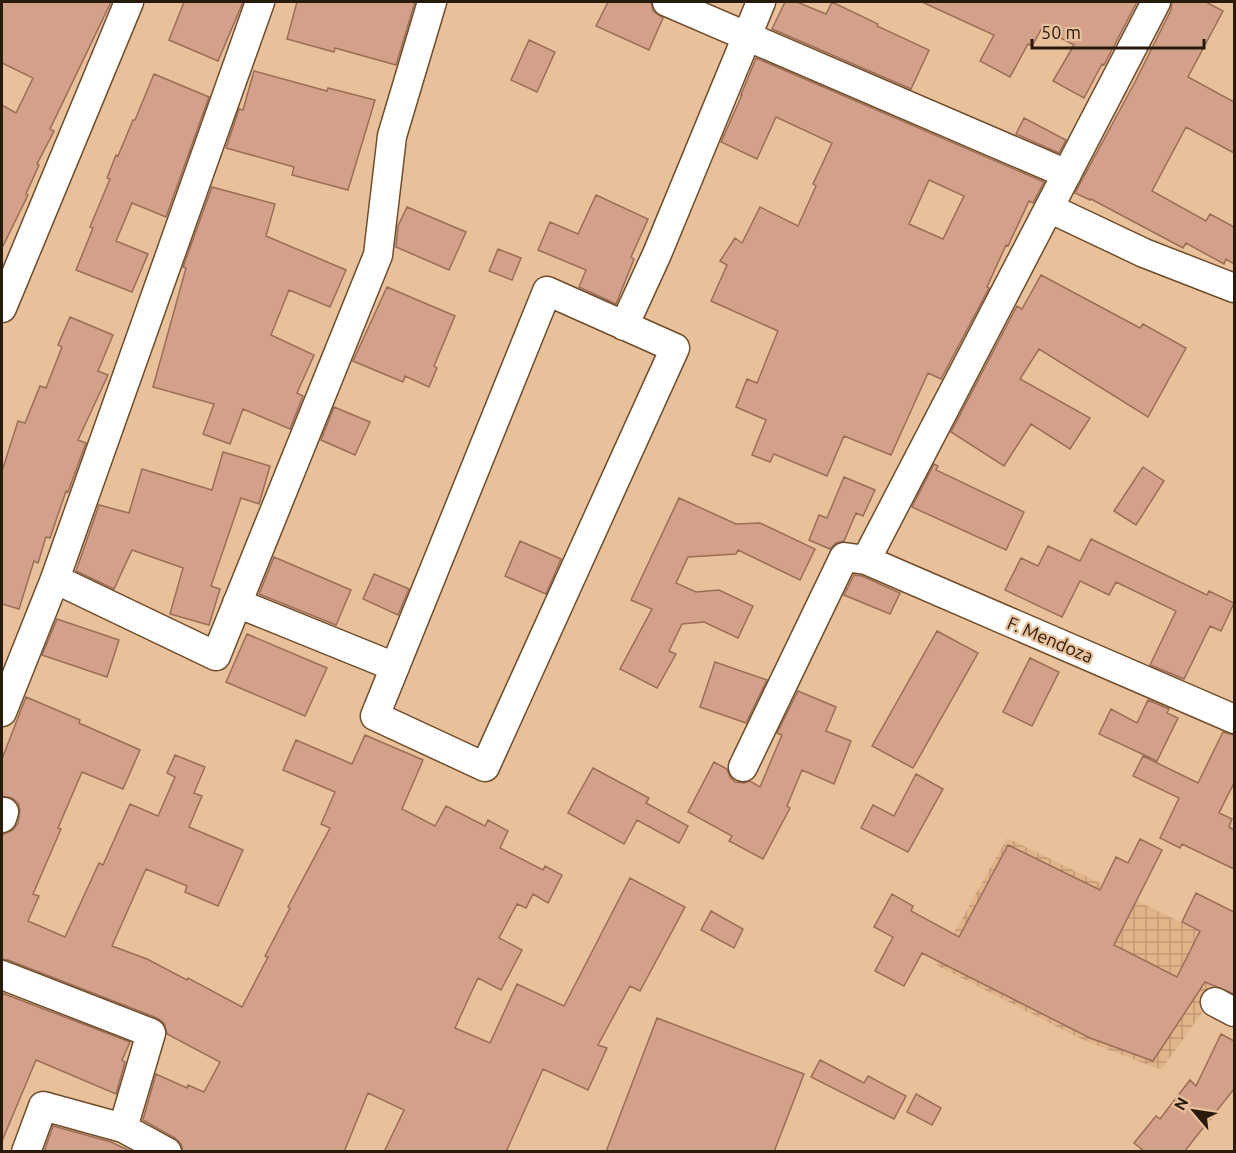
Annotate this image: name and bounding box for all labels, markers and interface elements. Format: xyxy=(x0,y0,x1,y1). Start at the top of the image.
scale bar xyxy=(1032,12,1204,50)
text: 50 m xyxy=(1041,22,1081,42)
street label: F. Mendoza xyxy=(1004,612,1096,666)
north arrow xyxy=(1164,1081,1224,1141)
text: N xyxy=(1170,1094,1192,1113)

